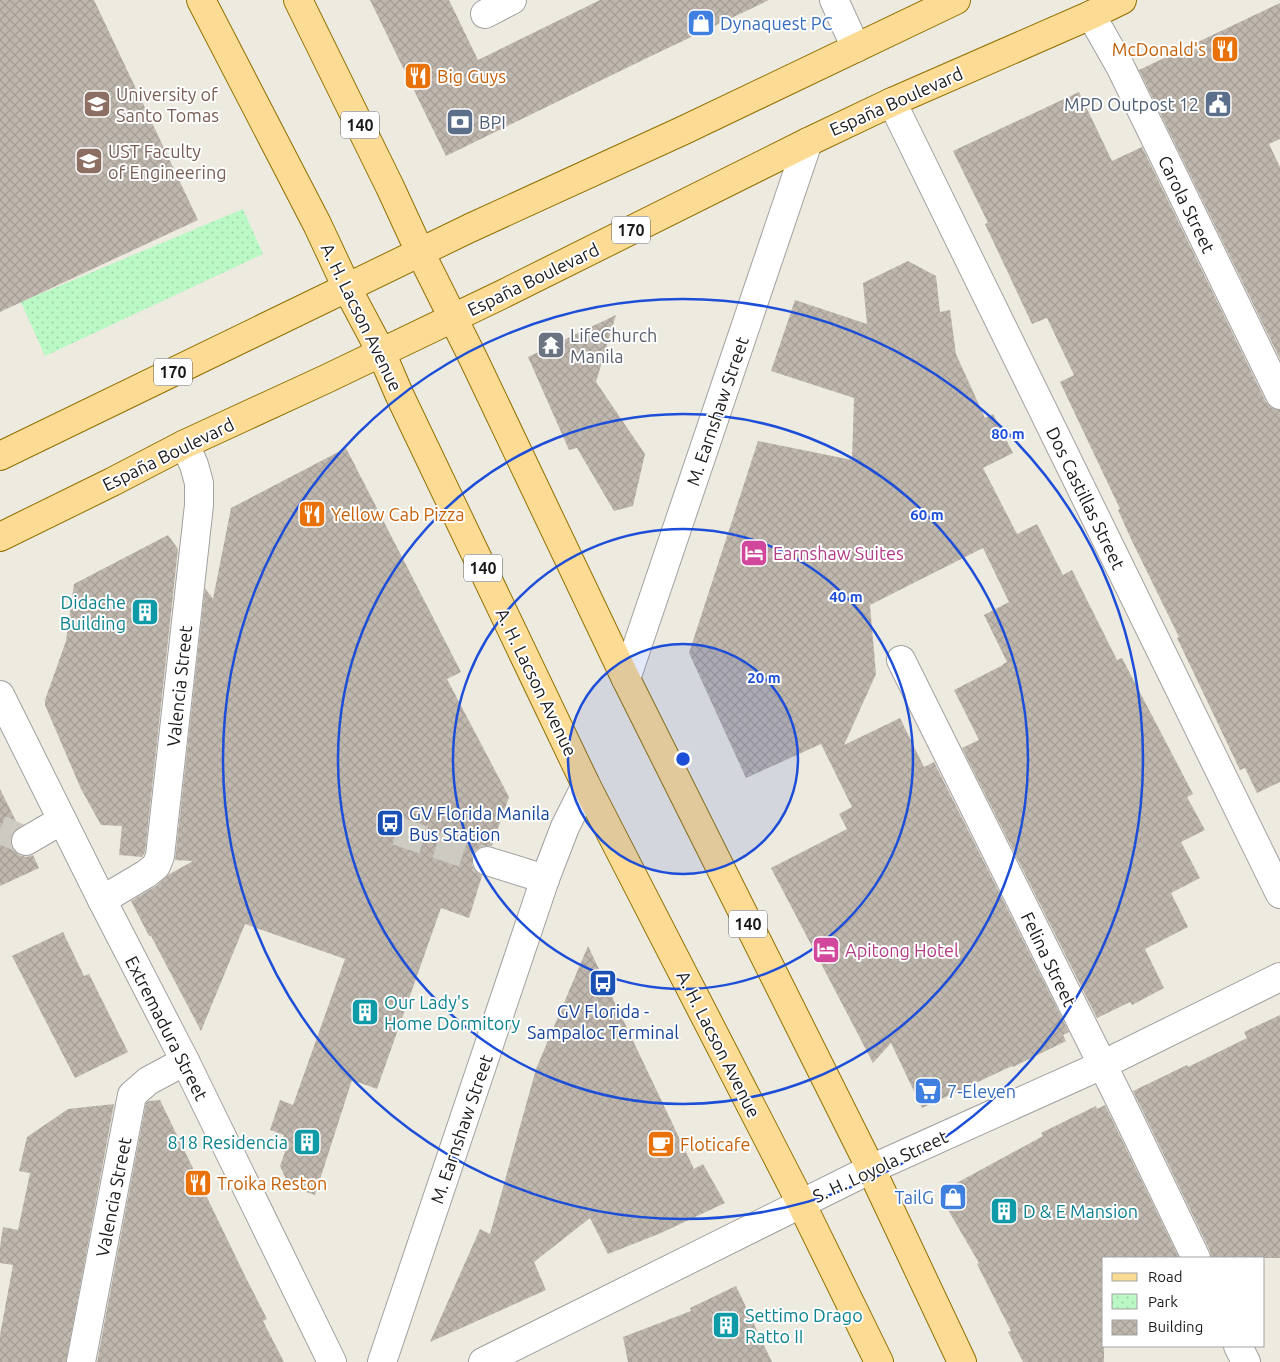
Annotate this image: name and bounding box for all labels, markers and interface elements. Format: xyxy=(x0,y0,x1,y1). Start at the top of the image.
shop icon: Dynaquest PC xyxy=(686,8,716,38)
place label: Dynaquest PC xyxy=(720,13,832,33)
restaurant icon: McDonald's xyxy=(1210,34,1240,64)
place label: McDonald's xyxy=(1112,39,1206,59)
restaurant icon: Big Guys xyxy=(403,61,433,91)
street label: España Boulevard xyxy=(826,63,966,139)
place label: Big Guys xyxy=(437,66,506,86)
place label: University of Santo Tomas xyxy=(116,84,219,125)
school or university icon: University of Santo Tomas xyxy=(82,89,112,119)
public building icon: MPD Outpost 12 xyxy=(1203,89,1233,119)
place label: MPD Outpost 12 xyxy=(1064,94,1199,114)
bank icon: BPI xyxy=(445,107,475,137)
road number: 140 xyxy=(341,112,379,138)
place label: BPI xyxy=(479,112,506,132)
place label: UST Faculty of Engineering xyxy=(108,141,227,182)
school or university icon: UST Faculty of Engineering xyxy=(74,146,104,176)
street label: Carola Street xyxy=(1155,152,1219,256)
road number: 170 xyxy=(612,216,650,244)
street label: España Boulevard xyxy=(464,239,602,319)
street label: A. H. Lacson Avenue xyxy=(318,240,406,394)
place label: LifeChurch Manila xyxy=(570,325,657,366)
temple icon: LifeChurch Manila xyxy=(536,330,566,360)
street label: M. Earnshaw Street xyxy=(682,334,752,488)
road number: 170 xyxy=(154,358,192,386)
street label: España Boulevard xyxy=(99,414,237,494)
street label: Dos Castillas Street xyxy=(1043,424,1129,572)
text: 80 m xyxy=(991,425,1025,442)
restaurant icon: Yellow Cab Pizza xyxy=(297,499,327,529)
place label: Yellow Cab Pizza xyxy=(331,504,464,524)
text: 60 m xyxy=(910,506,944,523)
hotel icon: Earnshaw Suites xyxy=(739,538,769,568)
place label: Earnshaw Suites xyxy=(773,543,904,563)
road number: 140 xyxy=(464,554,502,582)
text: 40 m xyxy=(829,588,863,605)
place label: Didache Building xyxy=(60,592,126,633)
building icon: Didache Building xyxy=(130,597,160,627)
street label: A. H. Lacson Avenue xyxy=(493,605,581,759)
street label: Valencia Street xyxy=(163,624,195,748)
text: 20 m xyxy=(747,669,781,686)
centre of rings xyxy=(674,750,692,768)
place label: GV Florida Manila Bus Station xyxy=(409,803,550,844)
bus stop icon: GV Florida Manila Bus Station xyxy=(375,808,405,838)
street label: Felina Street xyxy=(1018,909,1080,1009)
road number: 140 xyxy=(729,911,767,938)
hotel icon: Apitong Hotel xyxy=(811,935,841,965)
place label: Apitong Hotel xyxy=(845,940,959,960)
street label: Extremadura Street xyxy=(122,953,212,1103)
street label: A. H. Lacson Avenue xyxy=(673,967,765,1121)
bus stop icon: GV Florida - Sampaloc Terminal xyxy=(588,968,618,998)
place label: Our Lady's Home Dormitory xyxy=(384,992,520,1033)
building icon: Our Lady's Home Dormitory xyxy=(350,997,380,1027)
place label: GV Florida - Sampaloc Terminal xyxy=(527,1001,679,1042)
street label: M. Earnshaw Street xyxy=(426,1052,496,1206)
supermarket icon: 7-Eleven xyxy=(913,1076,943,1106)
place label: 7-Eleven xyxy=(947,1081,1016,1101)
street label: S. H. Loyola Street xyxy=(809,1126,951,1206)
building icon: 818 Residencia xyxy=(292,1127,322,1157)
cafe icon: Floticafe xyxy=(646,1129,676,1159)
place label: 818 Residencia xyxy=(167,1132,288,1152)
place label: Floticafe xyxy=(680,1134,751,1154)
street label: Valencia Street xyxy=(92,1135,134,1259)
restaurant icon: Troika Reston xyxy=(183,1168,213,1198)
place label: Troika Reston xyxy=(217,1173,327,1193)
shop icon: TailG xyxy=(938,1182,968,1212)
place label: TailG xyxy=(894,1187,934,1207)
building icon: D & E Mansion xyxy=(989,1196,1019,1226)
place label: D & E Mansion xyxy=(1023,1201,1138,1221)
legend xyxy=(1102,1257,1265,1347)
text: Road xyxy=(1148,1268,1183,1285)
text: Park xyxy=(1148,1293,1178,1310)
place label: Settimo Drago Ratto II xyxy=(745,1305,863,1346)
building icon: Settimo Drago Ratto II xyxy=(711,1310,741,1340)
text: Building xyxy=(1148,1318,1203,1335)

